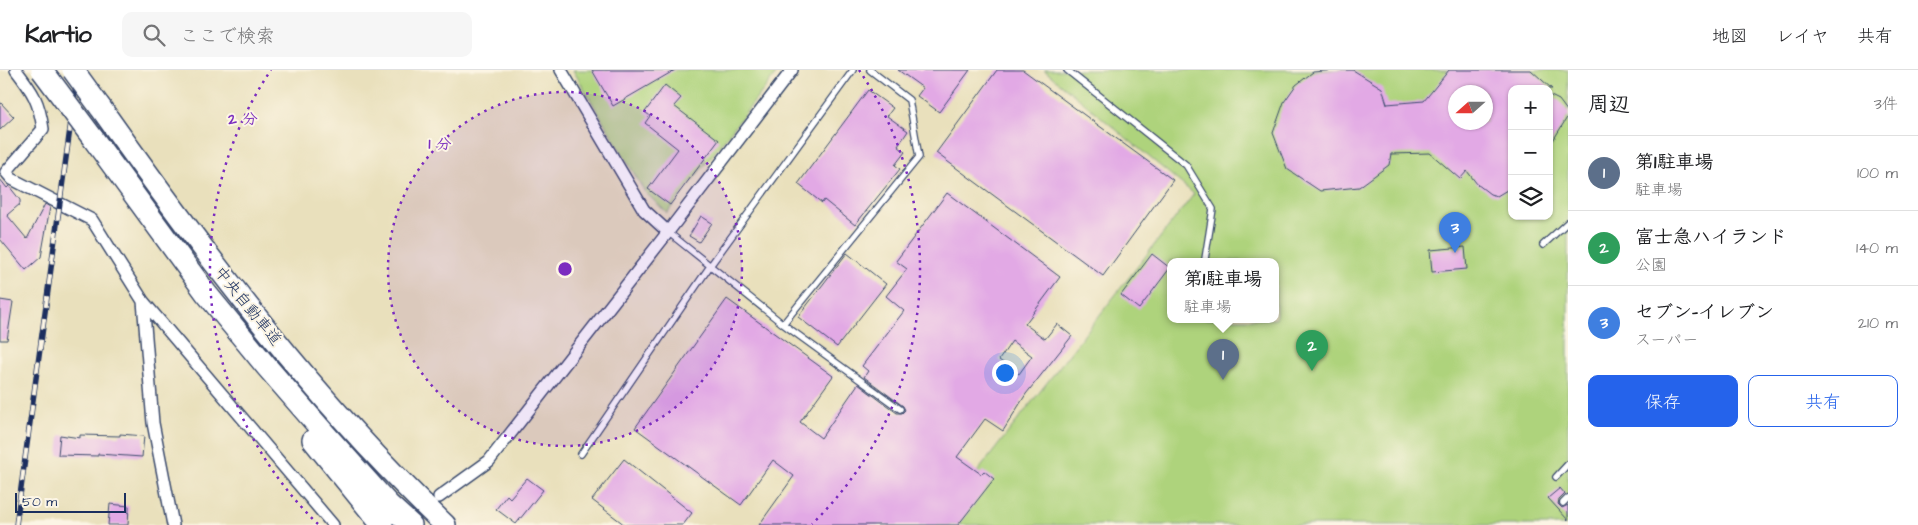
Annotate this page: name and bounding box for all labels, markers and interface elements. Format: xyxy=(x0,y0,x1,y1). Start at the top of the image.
search box xyxy=(122,12,472,57)
text: Kartio xyxy=(25,18,92,52)
icon: search xyxy=(140,21,168,49)
text: ここで検索 xyxy=(180,23,275,50)
text: 地図 xyxy=(1712,24,1748,49)
text: レイヤ xyxy=(1776,24,1829,49)
text: 共有 xyxy=(1857,24,1893,49)
north arrow xyxy=(1448,85,1493,130)
map controls xyxy=(1508,85,1553,220)
button: + xyxy=(1508,85,1553,130)
text: 周辺 xyxy=(1588,90,1630,119)
text: 3件 xyxy=(1874,93,1898,115)
text: 2 分 xyxy=(227,109,258,130)
button: − xyxy=(1508,130,1553,175)
text: 1 分 xyxy=(429,134,451,155)
text: 第1駐車場 xyxy=(1635,149,1713,176)
text: 1 xyxy=(1603,162,1605,184)
text: 100 m xyxy=(1857,162,1898,184)
button: layers xyxy=(1508,175,1553,220)
text: 駐車場 xyxy=(1635,179,1683,201)
pin: 3 xyxy=(1439,212,1471,253)
text: 富士急ハイランド xyxy=(1635,224,1787,251)
text: 2 xyxy=(1599,237,1609,259)
text: 140 m xyxy=(1856,237,1898,259)
text: 公園 xyxy=(1635,254,1667,276)
popup xyxy=(1167,258,1279,323)
centre of rings xyxy=(556,260,574,278)
street label: 中央自動車道 xyxy=(209,262,287,350)
text: 第1駐車場 xyxy=(1184,266,1262,293)
text: 駐車場 xyxy=(1184,296,1232,318)
text: セブン-イレブン xyxy=(1635,299,1774,326)
text: 3 xyxy=(1600,312,1608,334)
text: 210 m xyxy=(1858,312,1898,334)
text: スーパー xyxy=(1635,329,1698,351)
pin: 2 xyxy=(1296,330,1328,371)
pin: 1 xyxy=(1207,339,1239,380)
your location xyxy=(992,360,1018,386)
button: 保存 xyxy=(1588,375,1738,427)
button: 共有 xyxy=(1748,375,1898,427)
scale bar xyxy=(15,490,126,513)
text: 50 m xyxy=(22,492,57,512)

